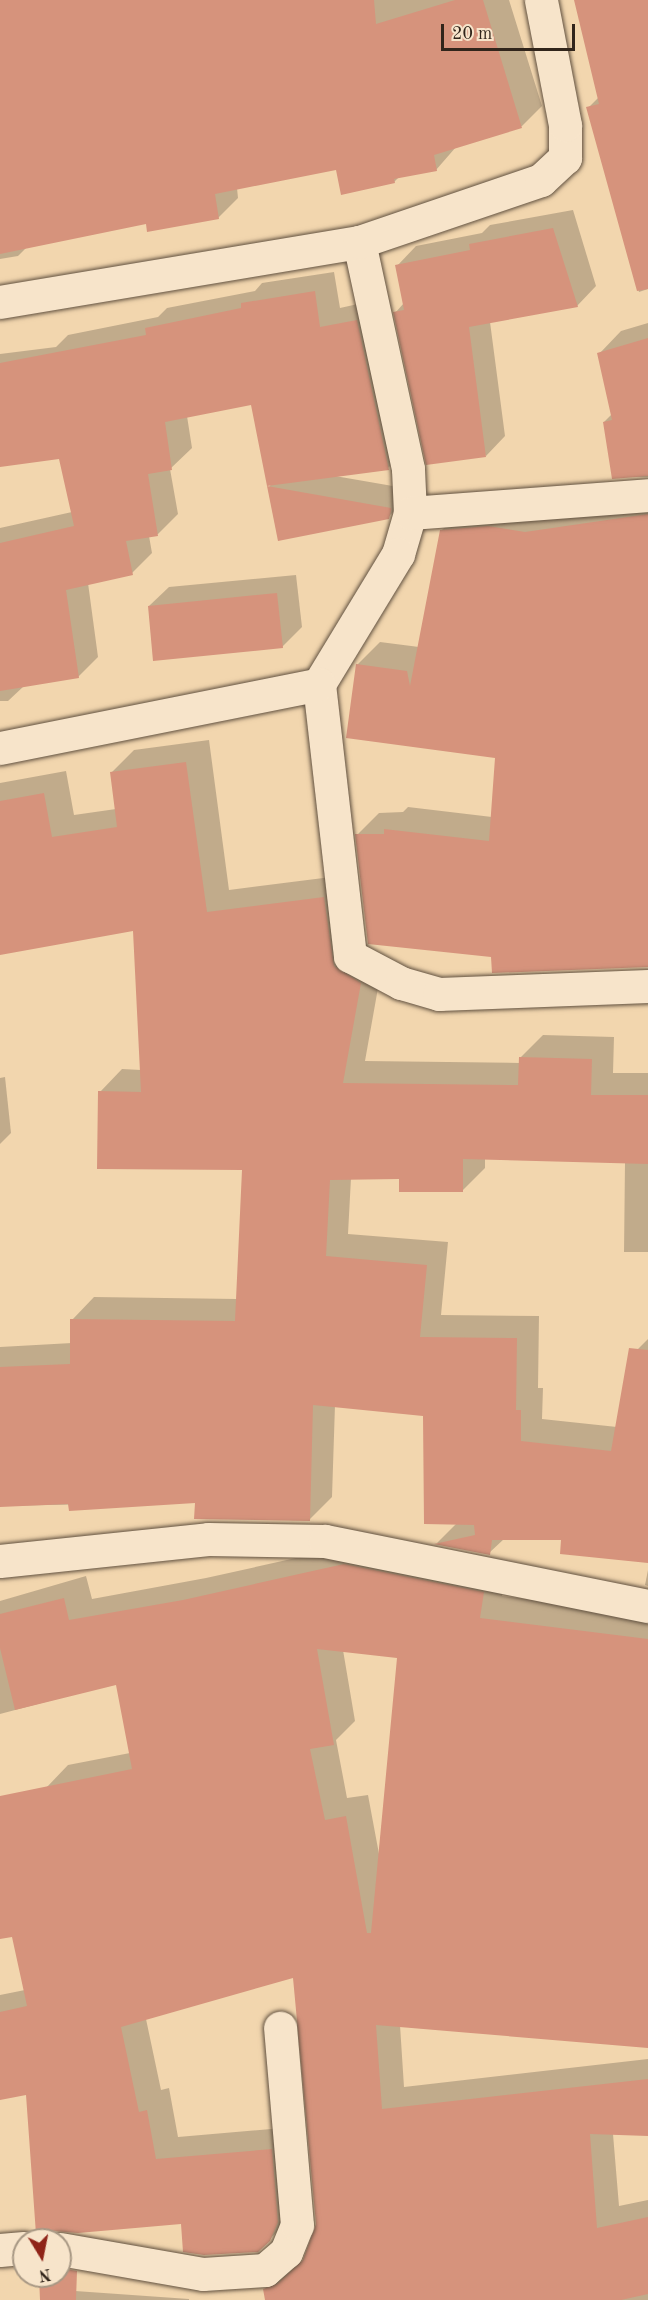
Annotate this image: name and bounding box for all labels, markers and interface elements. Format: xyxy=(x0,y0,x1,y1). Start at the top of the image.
scale bar xyxy=(444,12,578,50)
text: 20 m xyxy=(452,25,492,43)
north arrow xyxy=(12,2228,72,2288)
text: N xyxy=(37,2265,52,2283)

